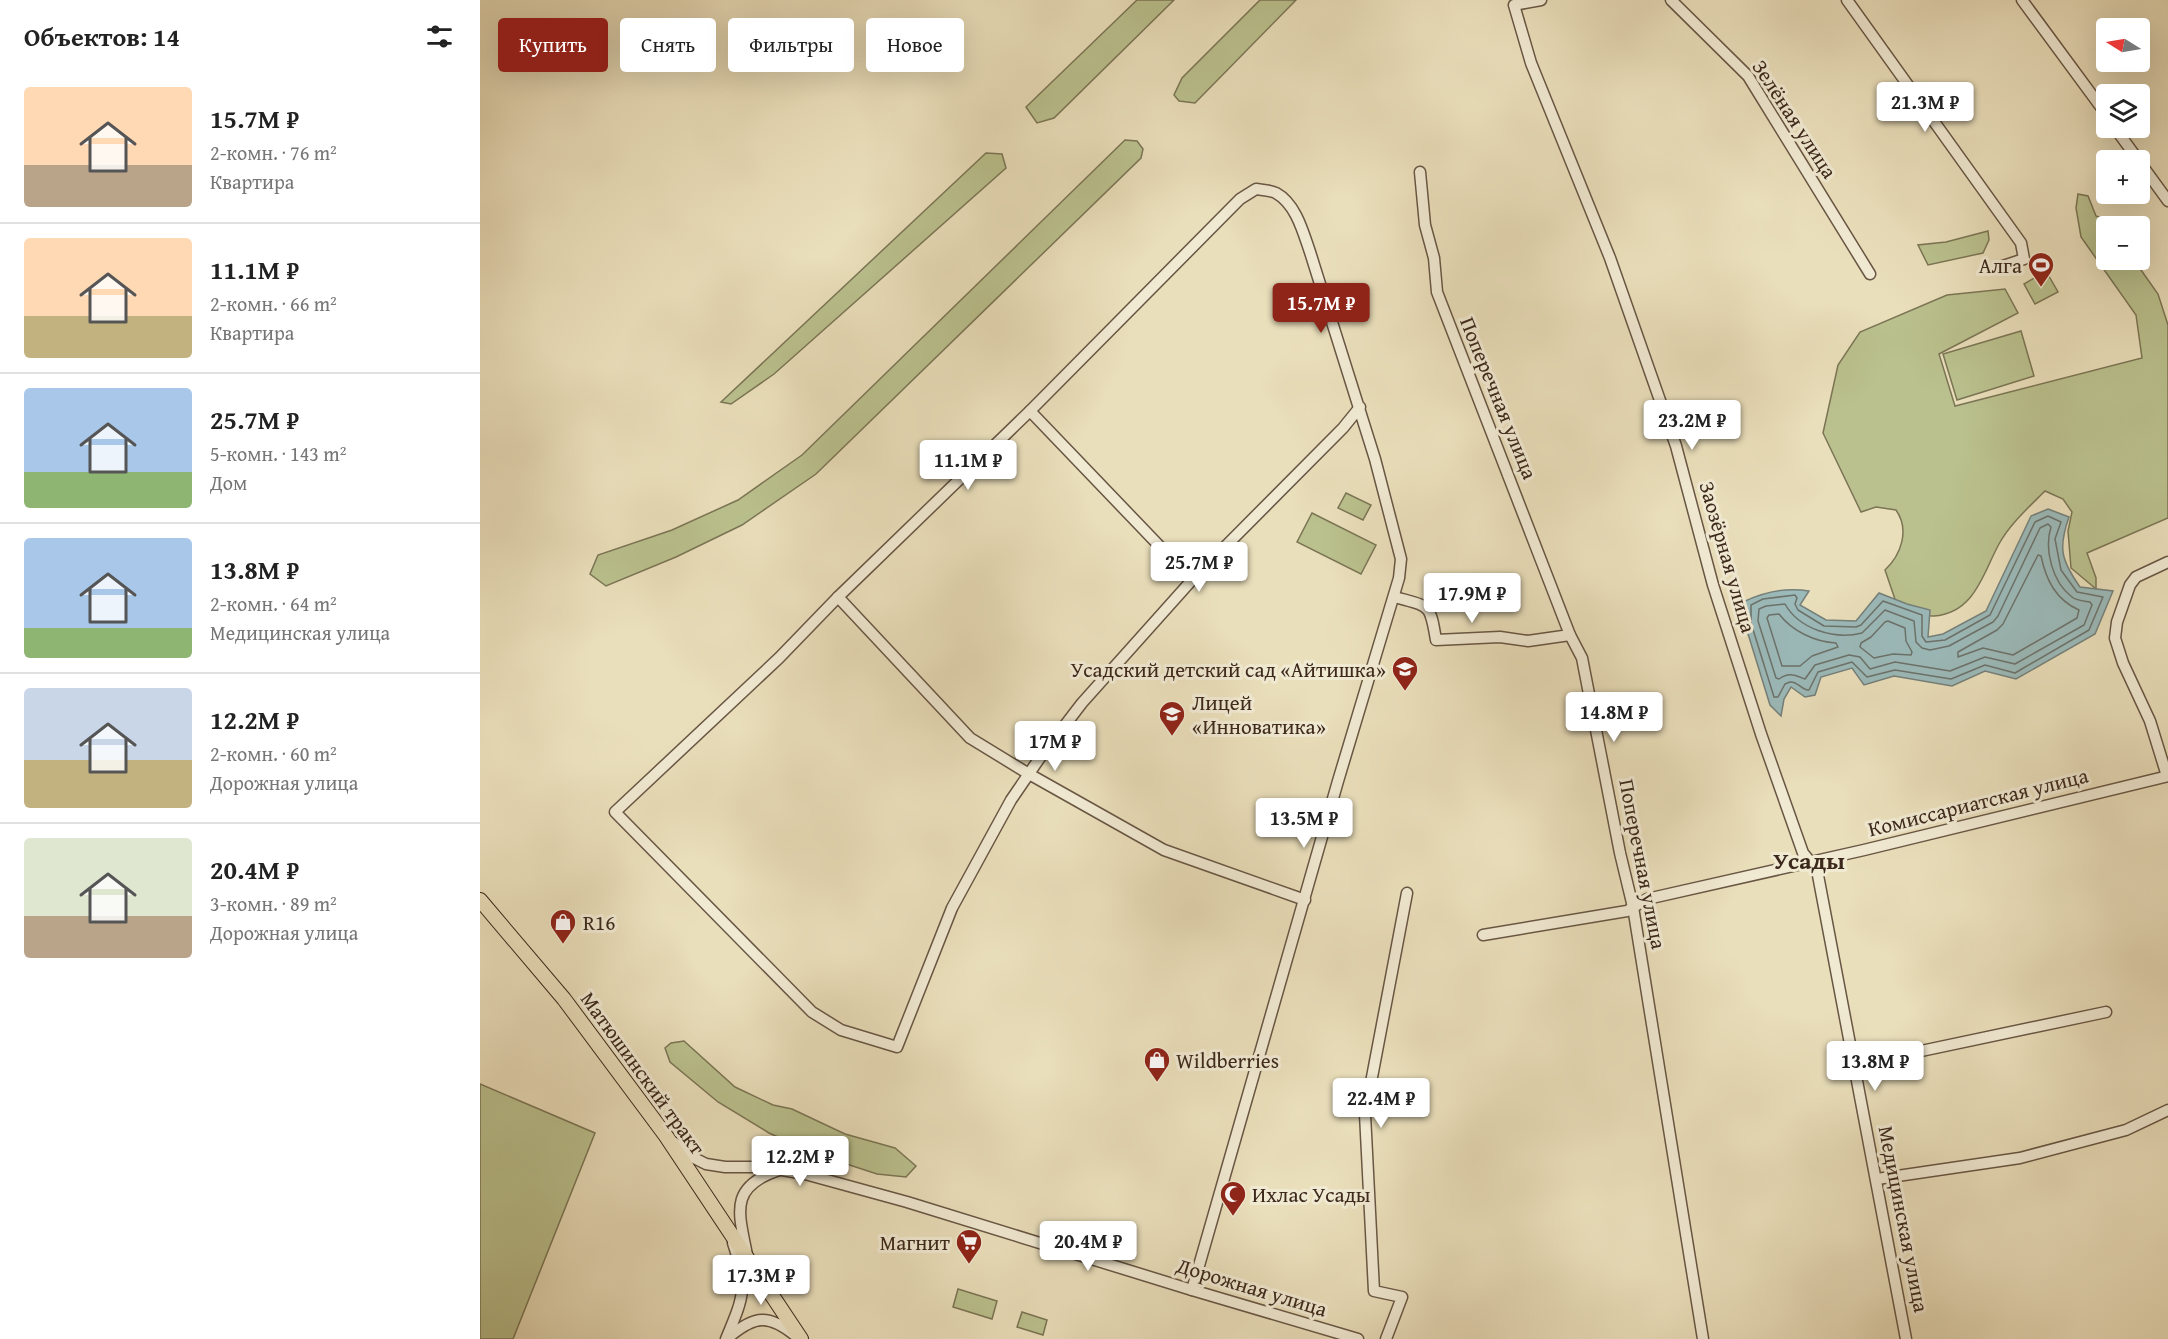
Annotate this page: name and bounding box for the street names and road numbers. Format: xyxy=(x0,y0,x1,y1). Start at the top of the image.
street label: Зелёная улица xyxy=(1745,53,1845,185)
street label: Поперечная улица xyxy=(1452,312,1546,484)
street label: Заозёрная улица xyxy=(1692,478,1764,636)
street label: Комиссариатская улица xyxy=(1865,760,2091,844)
street label: Поперечная улица xyxy=(1611,776,1675,952)
street label: Матюшинский тракт xyxy=(573,985,713,1161)
street label: Медицинская улица xyxy=(1871,1123,1937,1315)
street label: Дорожная улица xyxy=(1172,1249,1331,1325)

